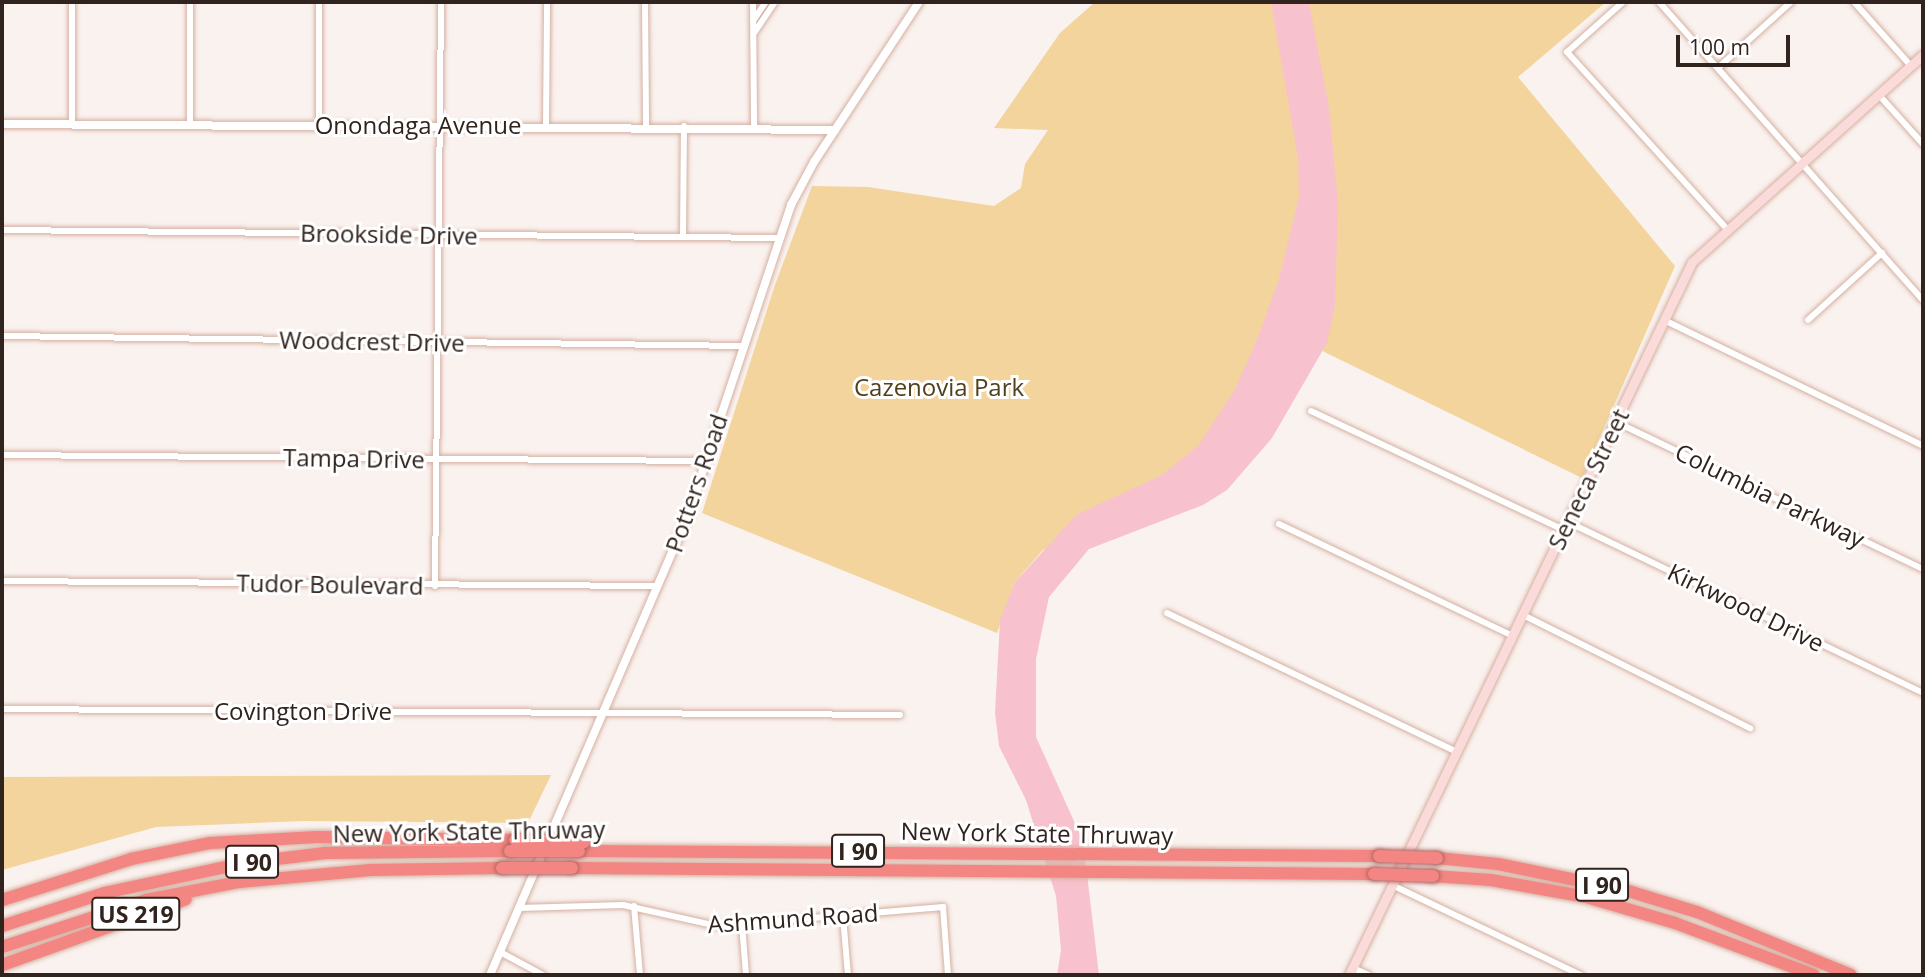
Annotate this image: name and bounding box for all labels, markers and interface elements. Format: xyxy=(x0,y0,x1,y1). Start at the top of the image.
scale bar xyxy=(1680,21,1794,65)
text: 100 m xyxy=(1689,33,1750,61)
street label: Onondaga Avenue xyxy=(315,111,521,139)
street label: Brookside Drive xyxy=(300,218,478,250)
street label: Woodcrest Drive xyxy=(279,325,465,357)
park label: Cazenovia Park xyxy=(854,373,1024,401)
street label: Seneca Street xyxy=(1542,404,1634,554)
street label: Potters Road xyxy=(659,410,733,556)
street label: Columbia Parkway xyxy=(1671,437,1869,553)
street label: Tampa Drive xyxy=(283,442,425,474)
street label: Kirkwood Drive xyxy=(1663,557,1829,657)
street label: Tudor Boulevard xyxy=(236,568,424,600)
street label: Covington Drive xyxy=(214,697,392,725)
street label: New York State Thruway xyxy=(332,814,606,848)
street label: New York State Thruway xyxy=(900,816,1174,850)
road number: I 90 xyxy=(830,832,886,870)
road number: I 90 xyxy=(224,842,280,882)
road number: I 90 xyxy=(1574,866,1630,904)
road number: US 219 xyxy=(90,894,182,934)
street label: Ashmund Road xyxy=(707,898,879,938)

